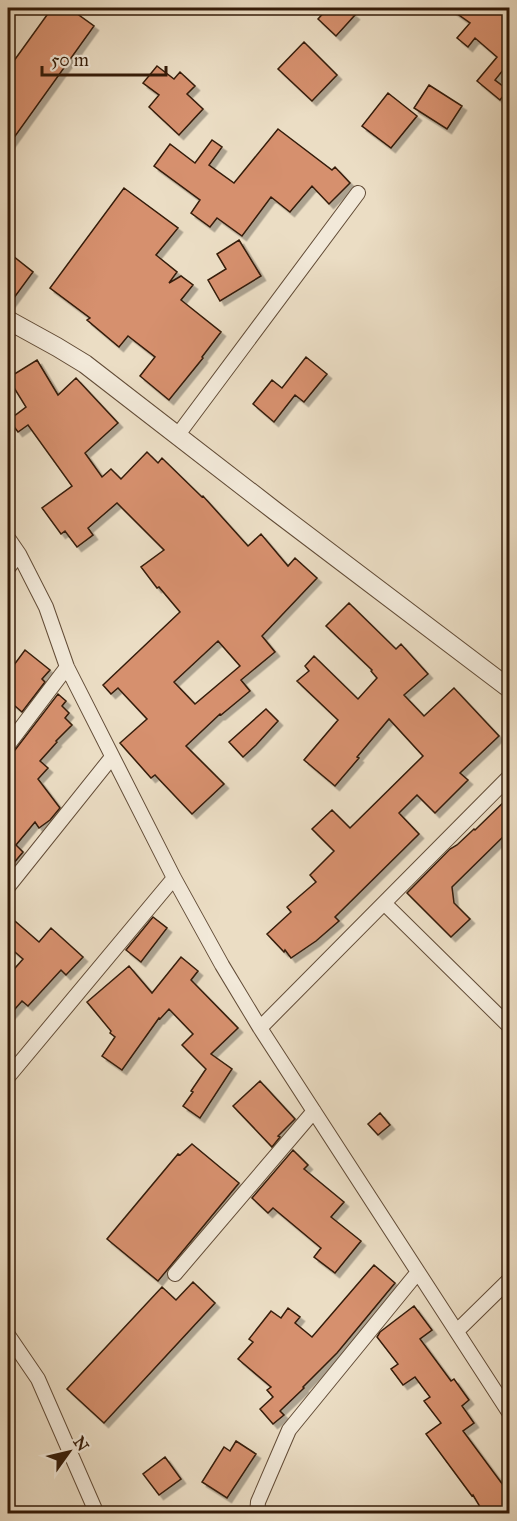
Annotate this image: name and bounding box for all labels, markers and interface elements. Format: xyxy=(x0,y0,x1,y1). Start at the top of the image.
scale bar xyxy=(42,39,166,77)
text: 50 m xyxy=(51,49,89,71)
north arrow xyxy=(39,1422,99,1482)
text: N xyxy=(69,1433,93,1455)

